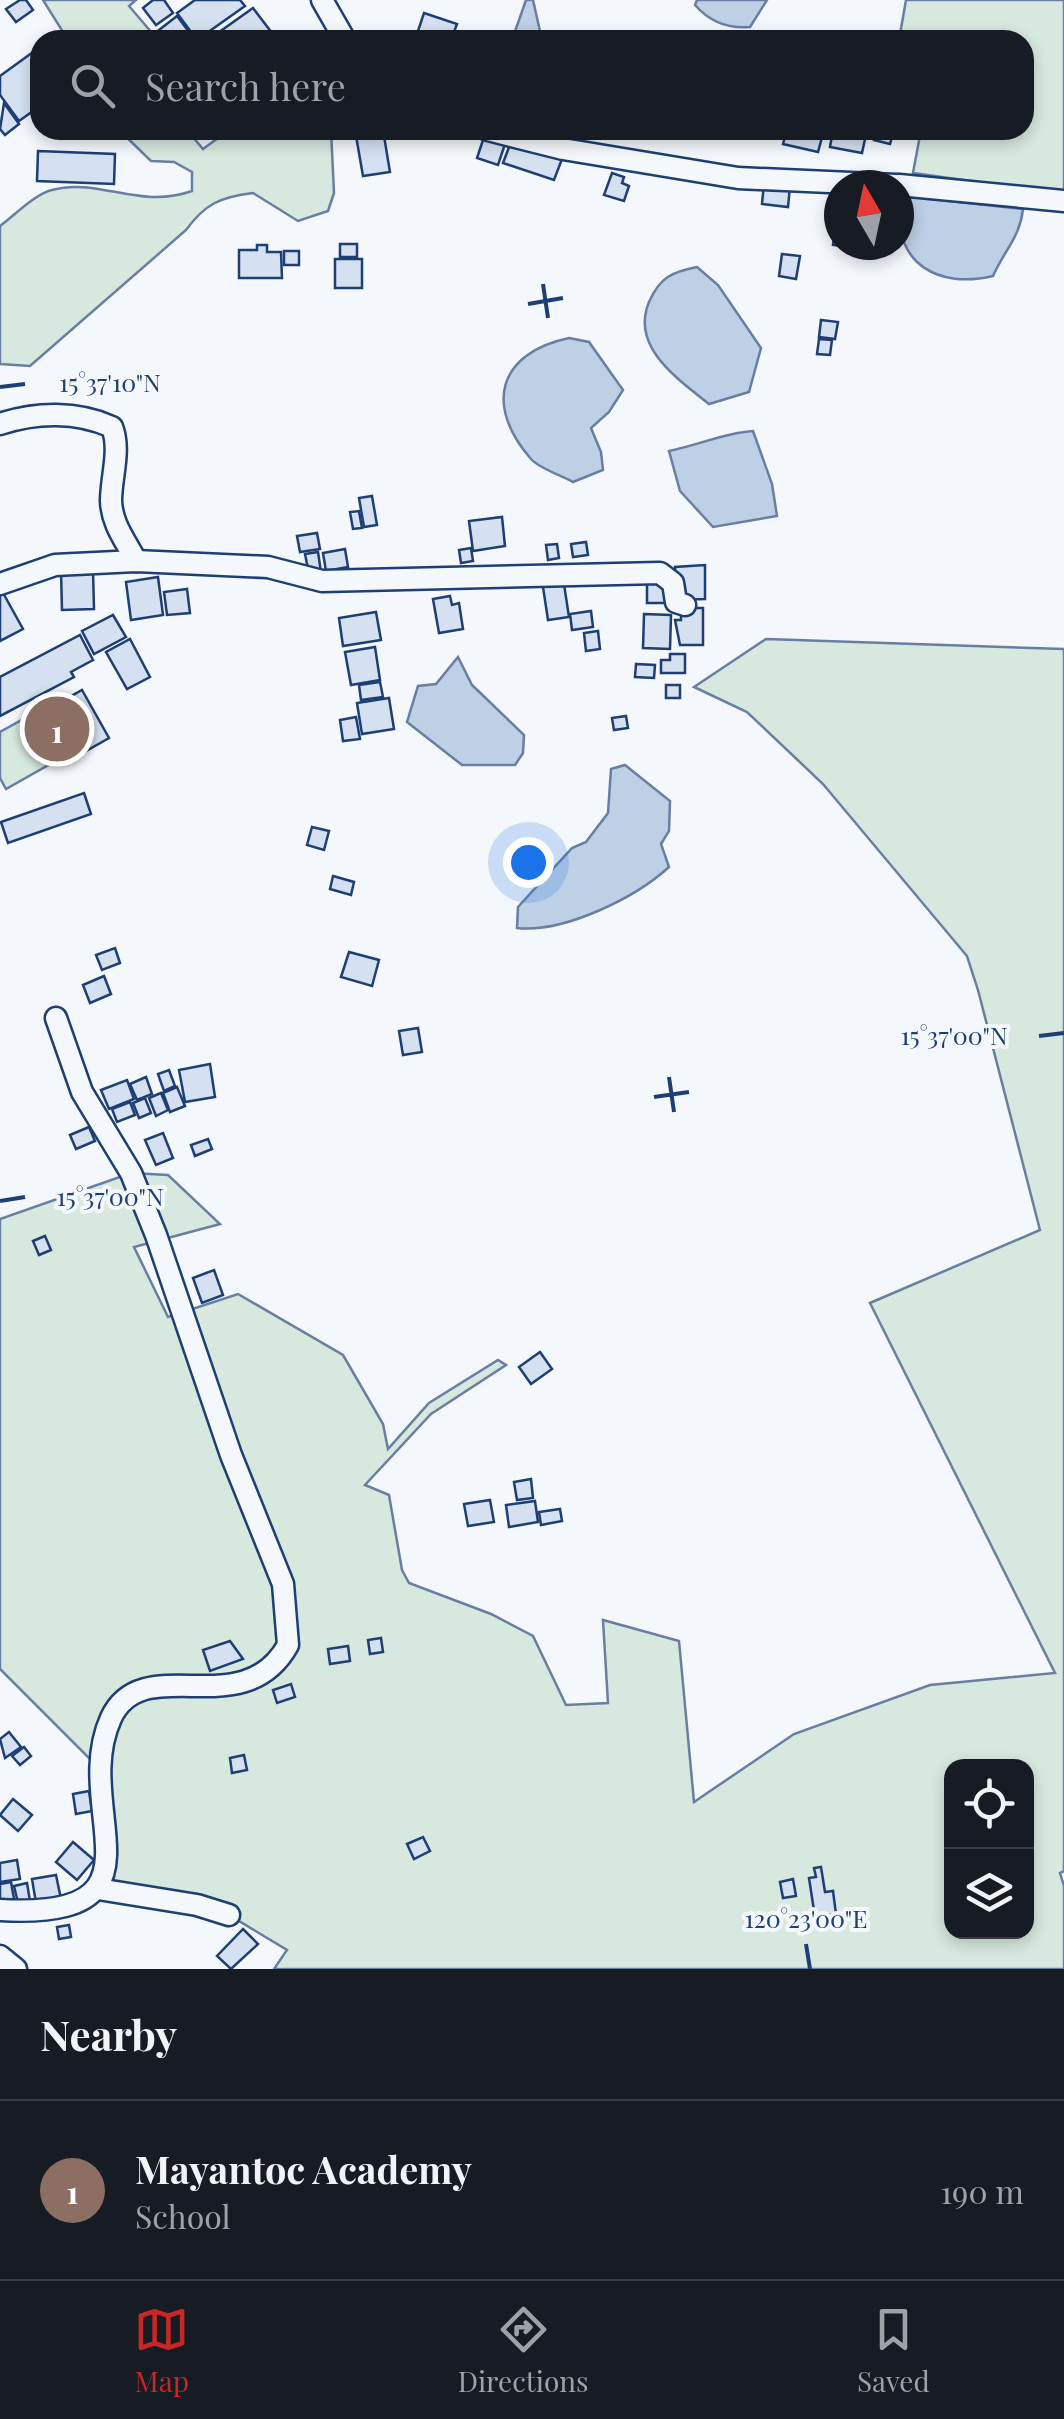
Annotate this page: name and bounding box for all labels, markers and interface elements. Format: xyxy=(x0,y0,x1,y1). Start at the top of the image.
search box xyxy=(30,30,1034,140)
icon: search xyxy=(65,58,120,113)
text: Search here xyxy=(145,60,346,111)
north arrow xyxy=(824,170,914,260)
text: 15°37'10"N xyxy=(59,365,161,398)
pin: 1 xyxy=(24,692,90,766)
your location xyxy=(503,837,554,888)
text: 15°37'00"N xyxy=(900,1018,1008,1051)
text: 15°37'00"N xyxy=(56,1179,164,1212)
map controls xyxy=(944,1759,1034,1939)
button: locate xyxy=(944,1759,1034,1849)
button: layers xyxy=(944,1849,1034,1939)
text: 120°23'00"E xyxy=(745,1901,867,1934)
text: Nearby xyxy=(40,2006,177,2062)
text: Mayantoc Academy xyxy=(135,2143,472,2194)
text: 1 xyxy=(66,2169,79,2212)
text: 190 m xyxy=(940,2169,1024,2212)
text: School xyxy=(135,2194,231,2237)
tab: Map xyxy=(134,2302,189,2399)
tab: Directions xyxy=(458,2302,589,2399)
tab: Saved xyxy=(857,2302,930,2399)

